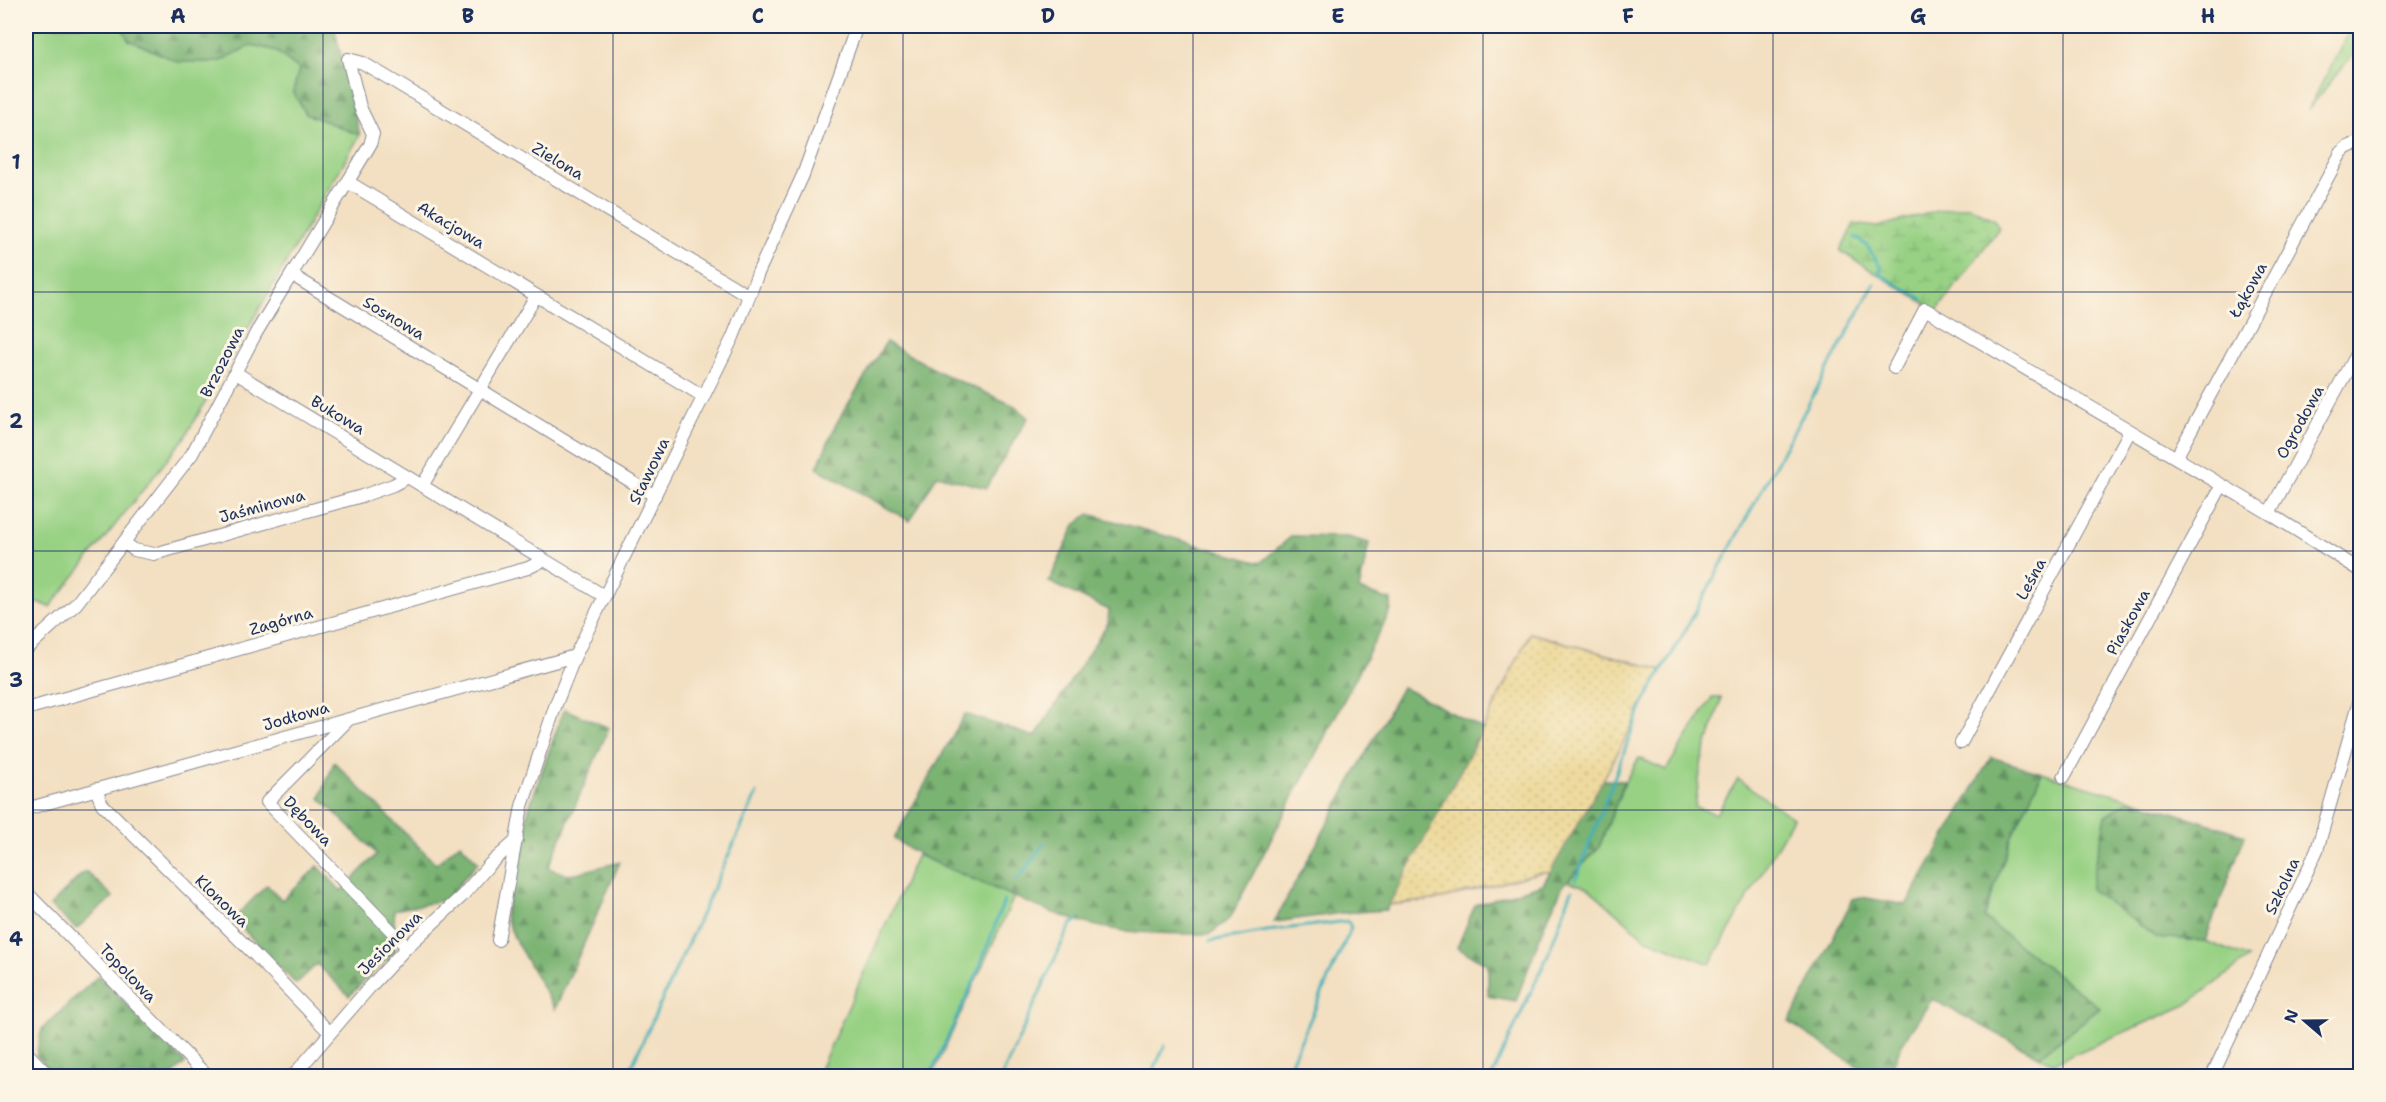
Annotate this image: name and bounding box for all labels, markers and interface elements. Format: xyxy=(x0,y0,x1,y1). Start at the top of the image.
text: A xyxy=(170,3,186,29)
text: B xyxy=(462,3,474,29)
text: C xyxy=(752,3,764,29)
text: D xyxy=(1041,3,1055,29)
text: E xyxy=(1331,3,1345,29)
text: F xyxy=(1622,3,1634,29)
text: G xyxy=(1910,3,1926,29)
text: H xyxy=(2201,3,2215,29)
street label: Zielona xyxy=(528,137,588,185)
text: 1 xyxy=(11,149,21,175)
street label: Akacjowa xyxy=(413,197,489,253)
street label: Łąkowa xyxy=(2224,259,2272,322)
street label: Sosnowa xyxy=(359,291,429,345)
street label: Brzozowa xyxy=(195,323,249,401)
street label: Ogrodowa xyxy=(2271,382,2329,462)
street label: Bukowa xyxy=(307,391,369,439)
text: 2 xyxy=(9,408,23,434)
street label: Stawowa xyxy=(624,434,674,508)
street label: Jaśminowa xyxy=(217,484,307,528)
street label: Leśna xyxy=(2011,554,2051,604)
street label: Piaskowa xyxy=(2101,585,2155,659)
street label: Zagórna xyxy=(247,602,315,640)
text: 3 xyxy=(9,667,23,693)
street label: Jodłowa xyxy=(260,697,332,735)
street label: Dębowa xyxy=(279,791,337,851)
street label: Szkolna xyxy=(2260,854,2304,918)
street label: Klonowa xyxy=(191,870,253,932)
street label: Jesionowa xyxy=(353,906,427,980)
text: 4 xyxy=(9,926,23,952)
street label: Topolowa xyxy=(95,939,161,1007)
north arrow xyxy=(2275,991,2335,1051)
text: N xyxy=(2279,1006,2303,1026)

